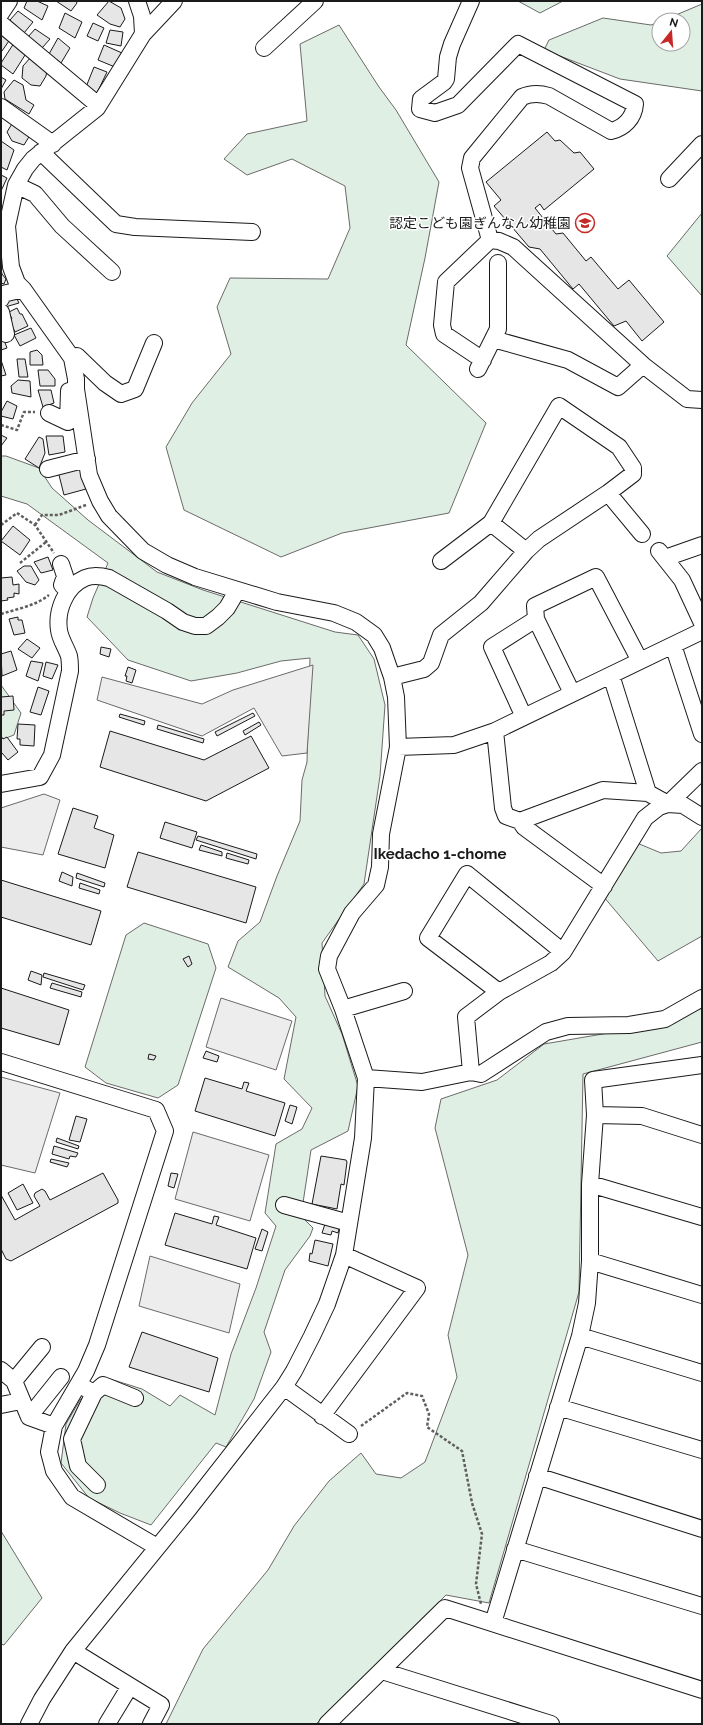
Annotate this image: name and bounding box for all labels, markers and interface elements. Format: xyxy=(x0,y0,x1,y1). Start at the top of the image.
north arrow xyxy=(651,12,691,52)
text: N xyxy=(668,15,680,30)
school or university icon: 認定こども園ぎんなん幼稚園 xyxy=(574,212,596,234)
place label: 認定こども園ぎんなん幼稚園 xyxy=(389,215,571,231)
district label: Ikedacho 1-chome xyxy=(374,845,506,863)

